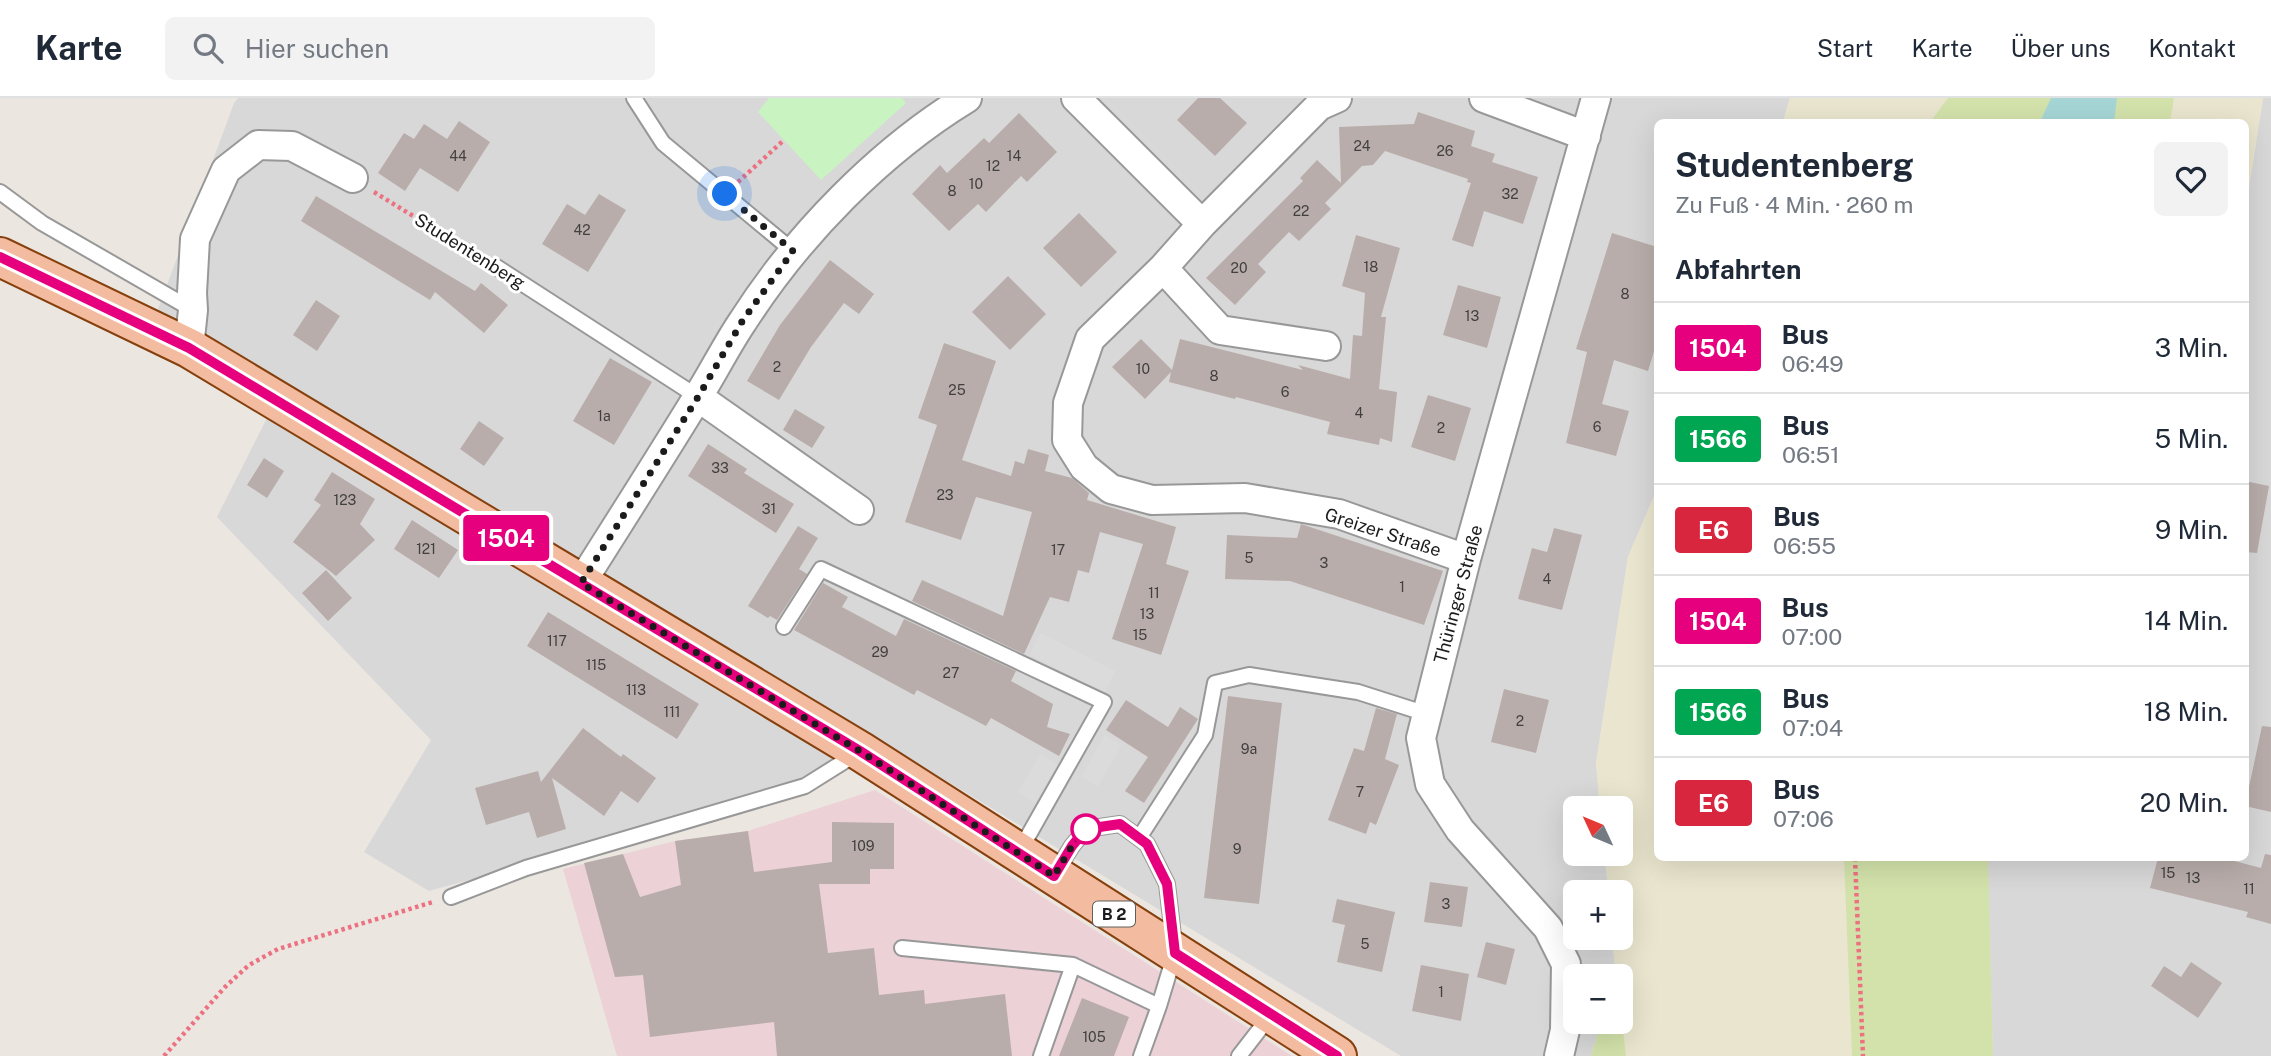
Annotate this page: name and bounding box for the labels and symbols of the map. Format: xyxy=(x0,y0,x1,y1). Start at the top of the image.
house number: 24 xyxy=(1353,138,1371,154)
house number: 26 xyxy=(1436,143,1454,159)
house number: 44 xyxy=(449,148,467,164)
house number: 14 xyxy=(1007,148,1021,164)
house number: 12 xyxy=(986,158,1000,174)
your location xyxy=(707,176,742,211)
house number: 10 xyxy=(969,176,983,192)
house number: 8 xyxy=(947,183,957,199)
house number: 32 xyxy=(1501,186,1519,202)
house number: 22 xyxy=(1293,203,1309,219)
street label: Studentenberg xyxy=(411,209,529,293)
house number: 42 xyxy=(573,222,591,238)
house number: 18 xyxy=(1364,259,1378,275)
house number: 20 xyxy=(1231,260,1247,276)
house number: 8 xyxy=(1620,286,1630,302)
house number: 13 xyxy=(1465,308,1479,324)
house number: 2 xyxy=(773,359,781,375)
house number: 10 xyxy=(1136,361,1150,377)
house number: 8 xyxy=(1209,368,1219,384)
house number: 25 xyxy=(948,382,966,398)
house number: 6 xyxy=(1281,384,1290,400)
house number: 4 xyxy=(1355,405,1364,421)
house number: 1a xyxy=(597,408,611,424)
house number: 6 xyxy=(1593,419,1602,435)
house number: 2 xyxy=(1437,420,1445,436)
house number: 33 xyxy=(711,460,729,476)
house number: 23 xyxy=(936,487,954,503)
house number: 123 xyxy=(334,492,357,508)
house number: 31 xyxy=(762,501,776,517)
street label: Greizer Straße xyxy=(1322,503,1444,561)
line badge: 1504 xyxy=(457,515,555,561)
street label: Thüringer Straße xyxy=(1429,523,1487,665)
house number: 121 xyxy=(416,541,436,557)
house number: 17 xyxy=(1051,542,1065,558)
house number: 5 xyxy=(1245,550,1254,566)
house number: 3 xyxy=(1320,555,1329,571)
house number: 4 xyxy=(1543,571,1552,587)
house number: 1 xyxy=(1399,579,1405,595)
house number: 11 xyxy=(1148,585,1160,601)
house number: 13 xyxy=(1140,606,1154,622)
house number: 15 xyxy=(1133,627,1147,643)
house number: 117 xyxy=(547,633,567,649)
house number: 29 xyxy=(871,644,889,660)
house number: 115 xyxy=(586,657,606,673)
house number: 27 xyxy=(943,665,959,681)
house number: 113 xyxy=(626,682,646,698)
house number: 111 xyxy=(663,704,681,720)
house number: 2 xyxy=(1516,713,1524,729)
house number: 9a xyxy=(1241,741,1257,757)
house number: 7 xyxy=(1356,784,1364,800)
north arrow xyxy=(1563,796,1633,866)
unlabelled marker xyxy=(1071,814,1101,844)
house number: 109 xyxy=(852,838,875,854)
house number: 9 xyxy=(1233,841,1242,857)
house number: 15 xyxy=(2161,865,2175,881)
house number: 13 xyxy=(2186,870,2200,886)
house number: 11 xyxy=(2243,881,2255,897)
house number: 3 xyxy=(1442,896,1451,912)
road number: B 2 xyxy=(1093,902,1135,926)
house number: 5 xyxy=(1361,936,1370,952)
house number: 1 xyxy=(1438,984,1444,1000)
house number: 105 xyxy=(1082,1029,1106,1045)

